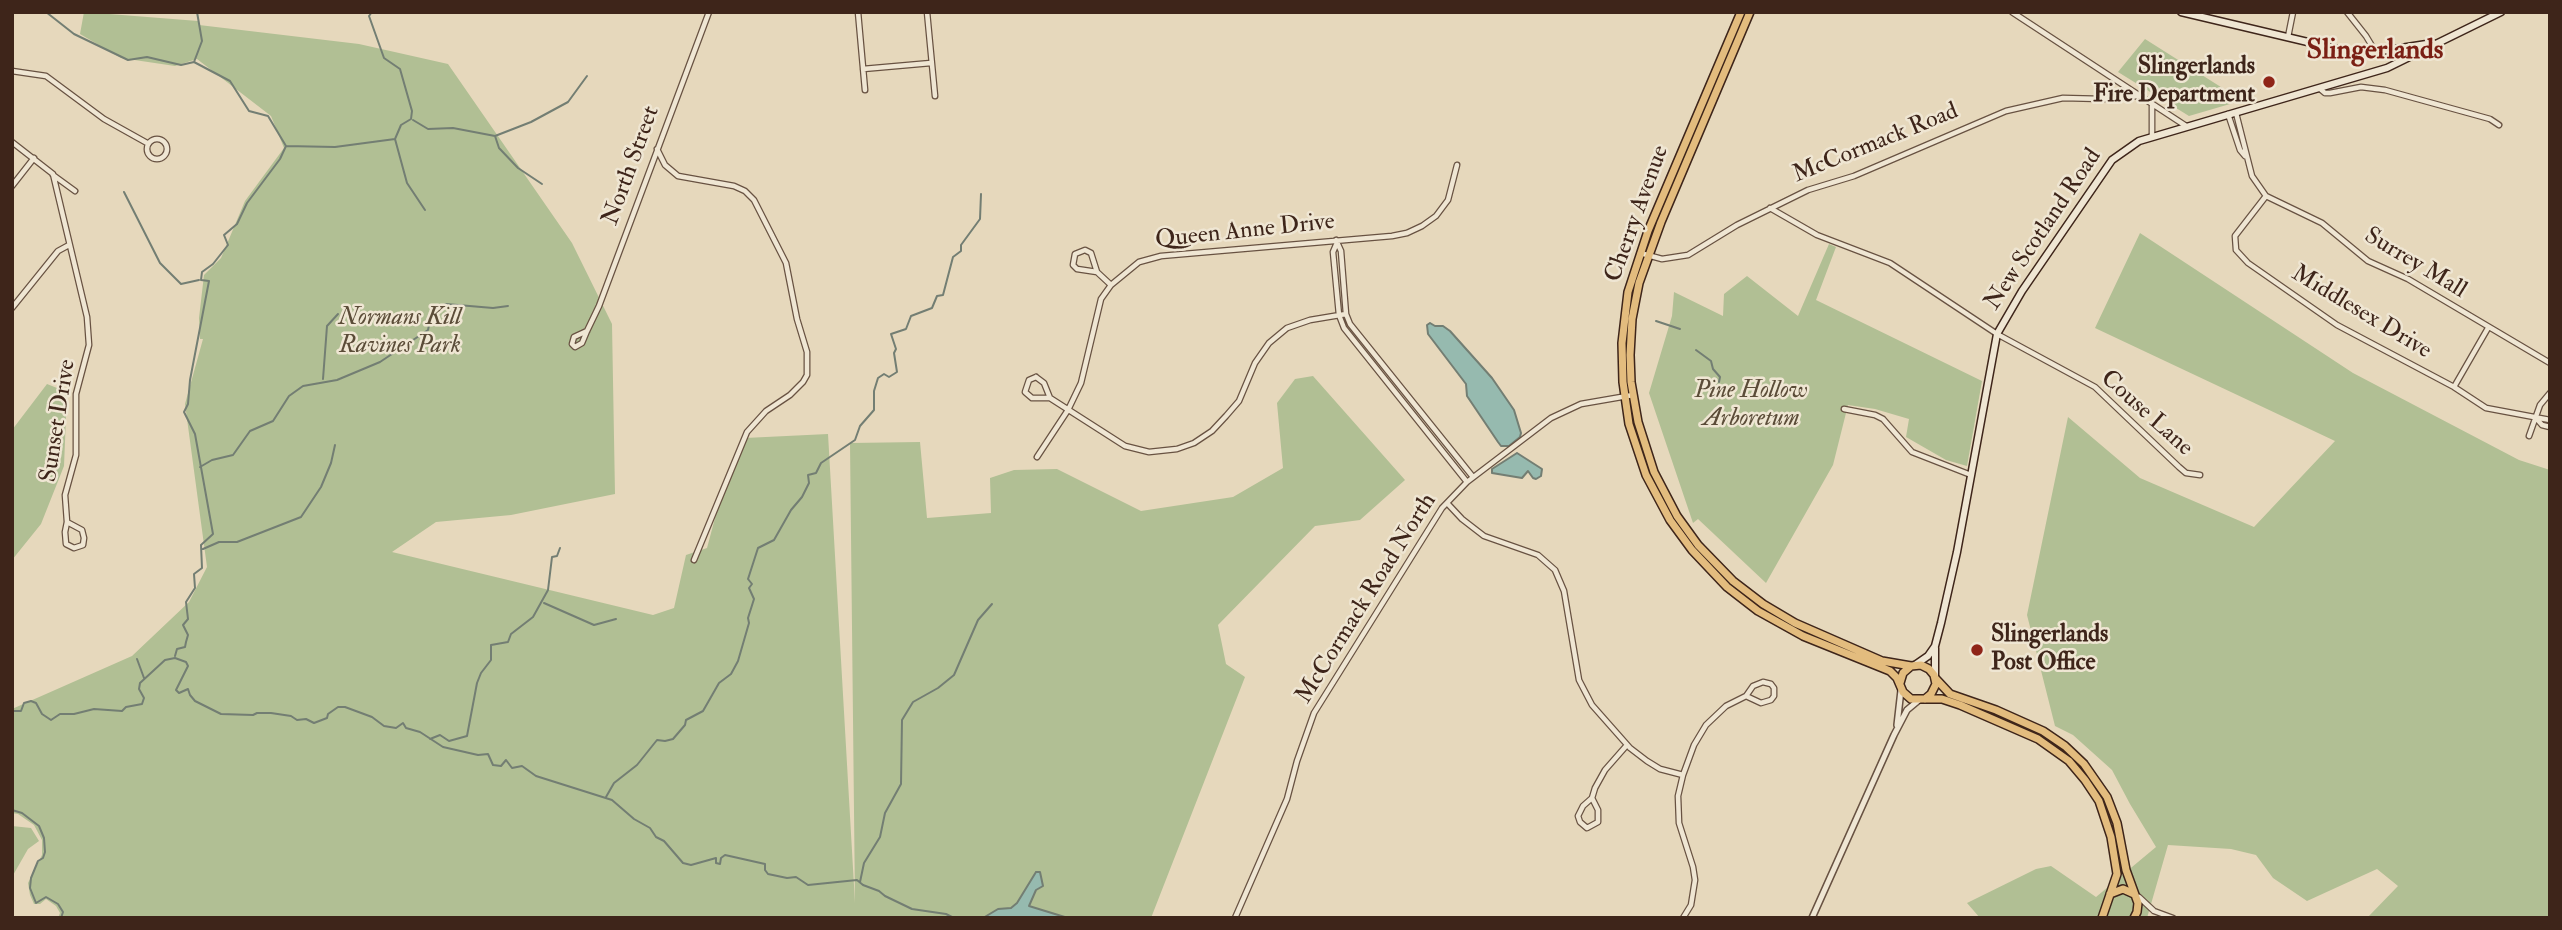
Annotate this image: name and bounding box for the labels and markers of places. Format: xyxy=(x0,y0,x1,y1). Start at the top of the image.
place label: Slingerlands Fire Department xyxy=(2093,54,2255,110)
marker: Slingerlands Fire Department xyxy=(2261,74,2277,90)
place label: Slingerlands Post Office xyxy=(1991,622,2108,678)
marker: Slingerlands Post Office xyxy=(1969,642,1985,658)

